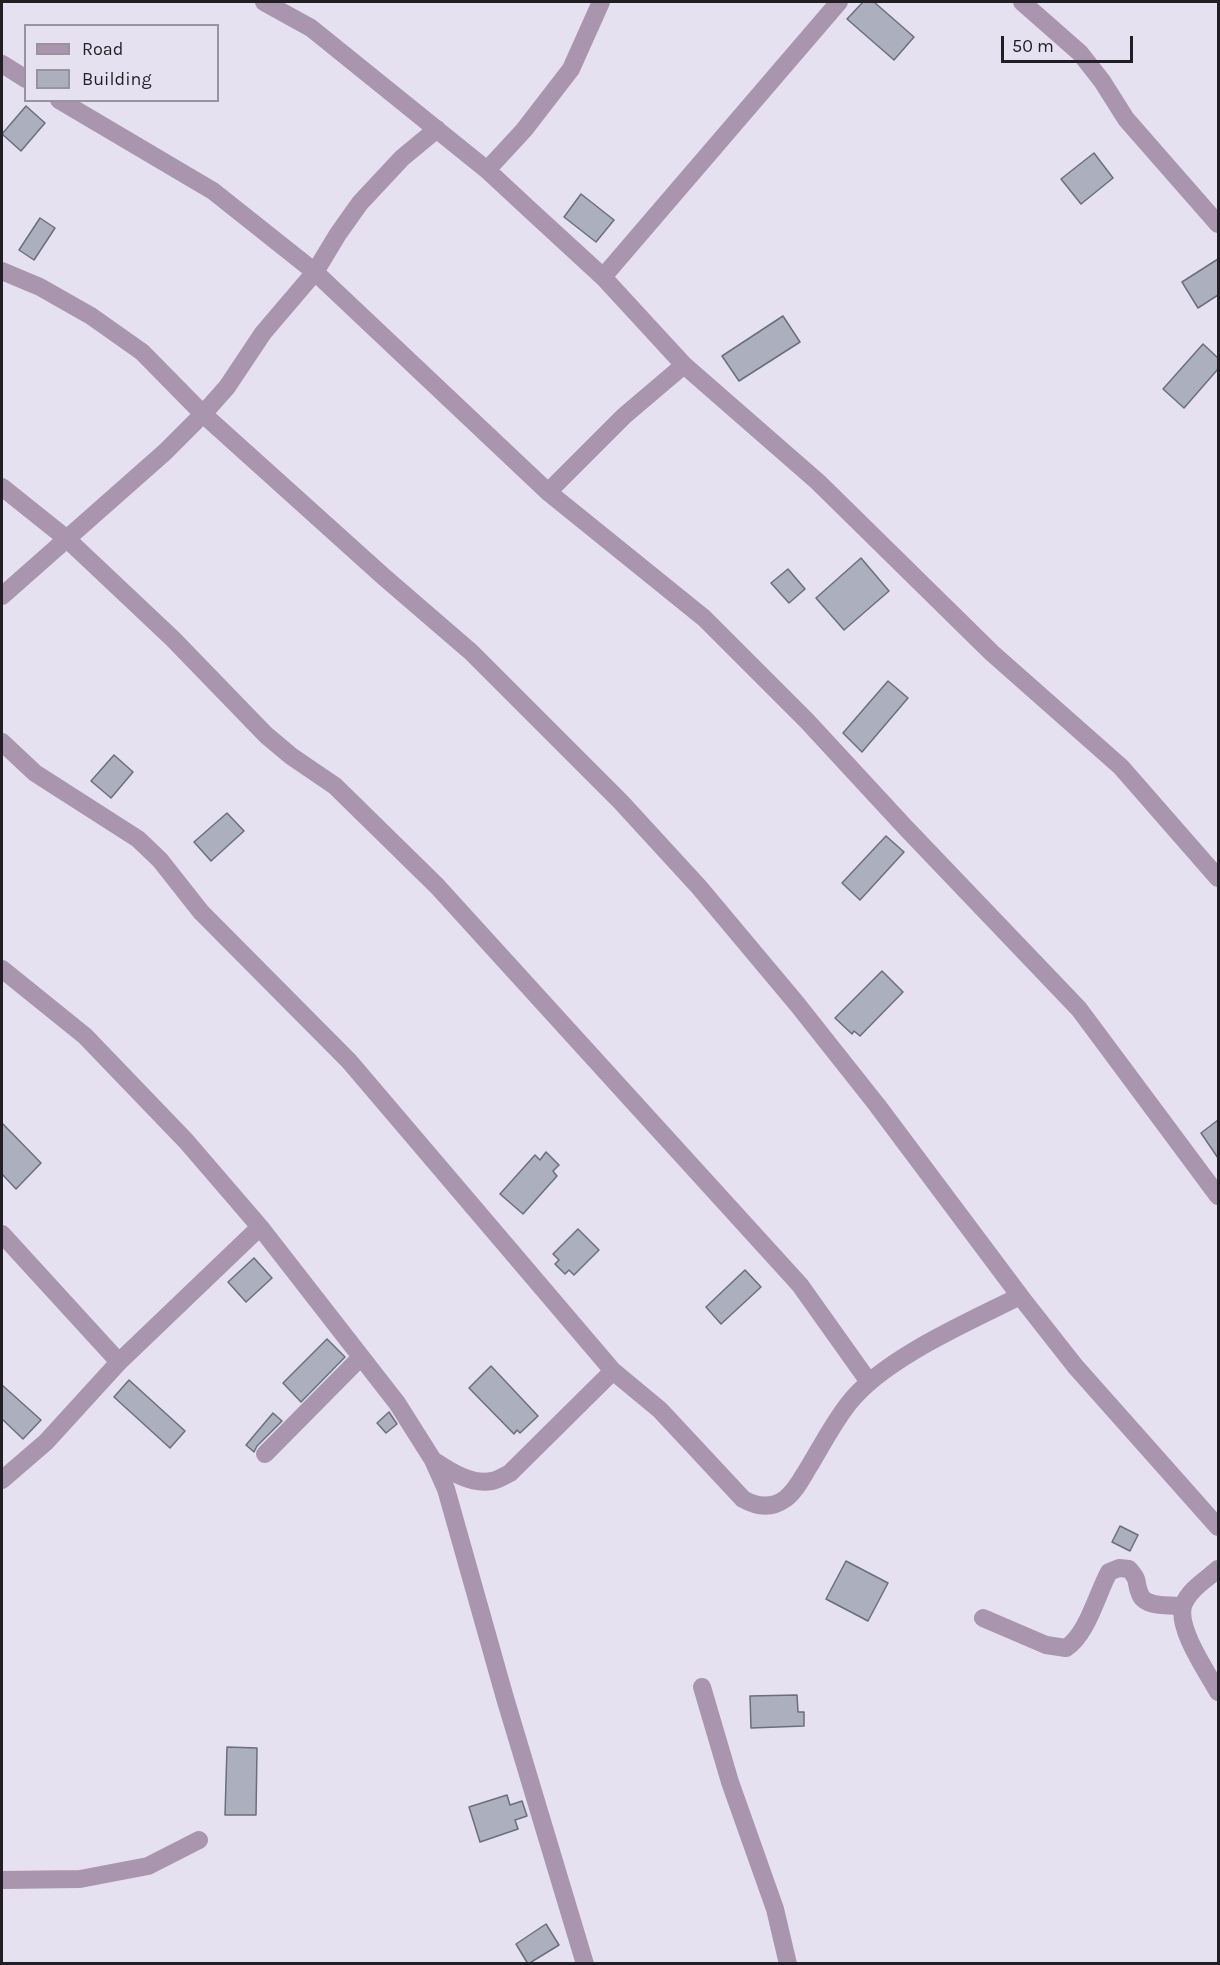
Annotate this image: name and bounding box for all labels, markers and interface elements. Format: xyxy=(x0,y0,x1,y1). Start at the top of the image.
legend xyxy=(24,24,219,102)
scale bar xyxy=(1004,24,1136,62)
text: 50 m xyxy=(1012,35,1054,57)
text: Road xyxy=(82,38,123,60)
text: Building xyxy=(82,68,152,90)

